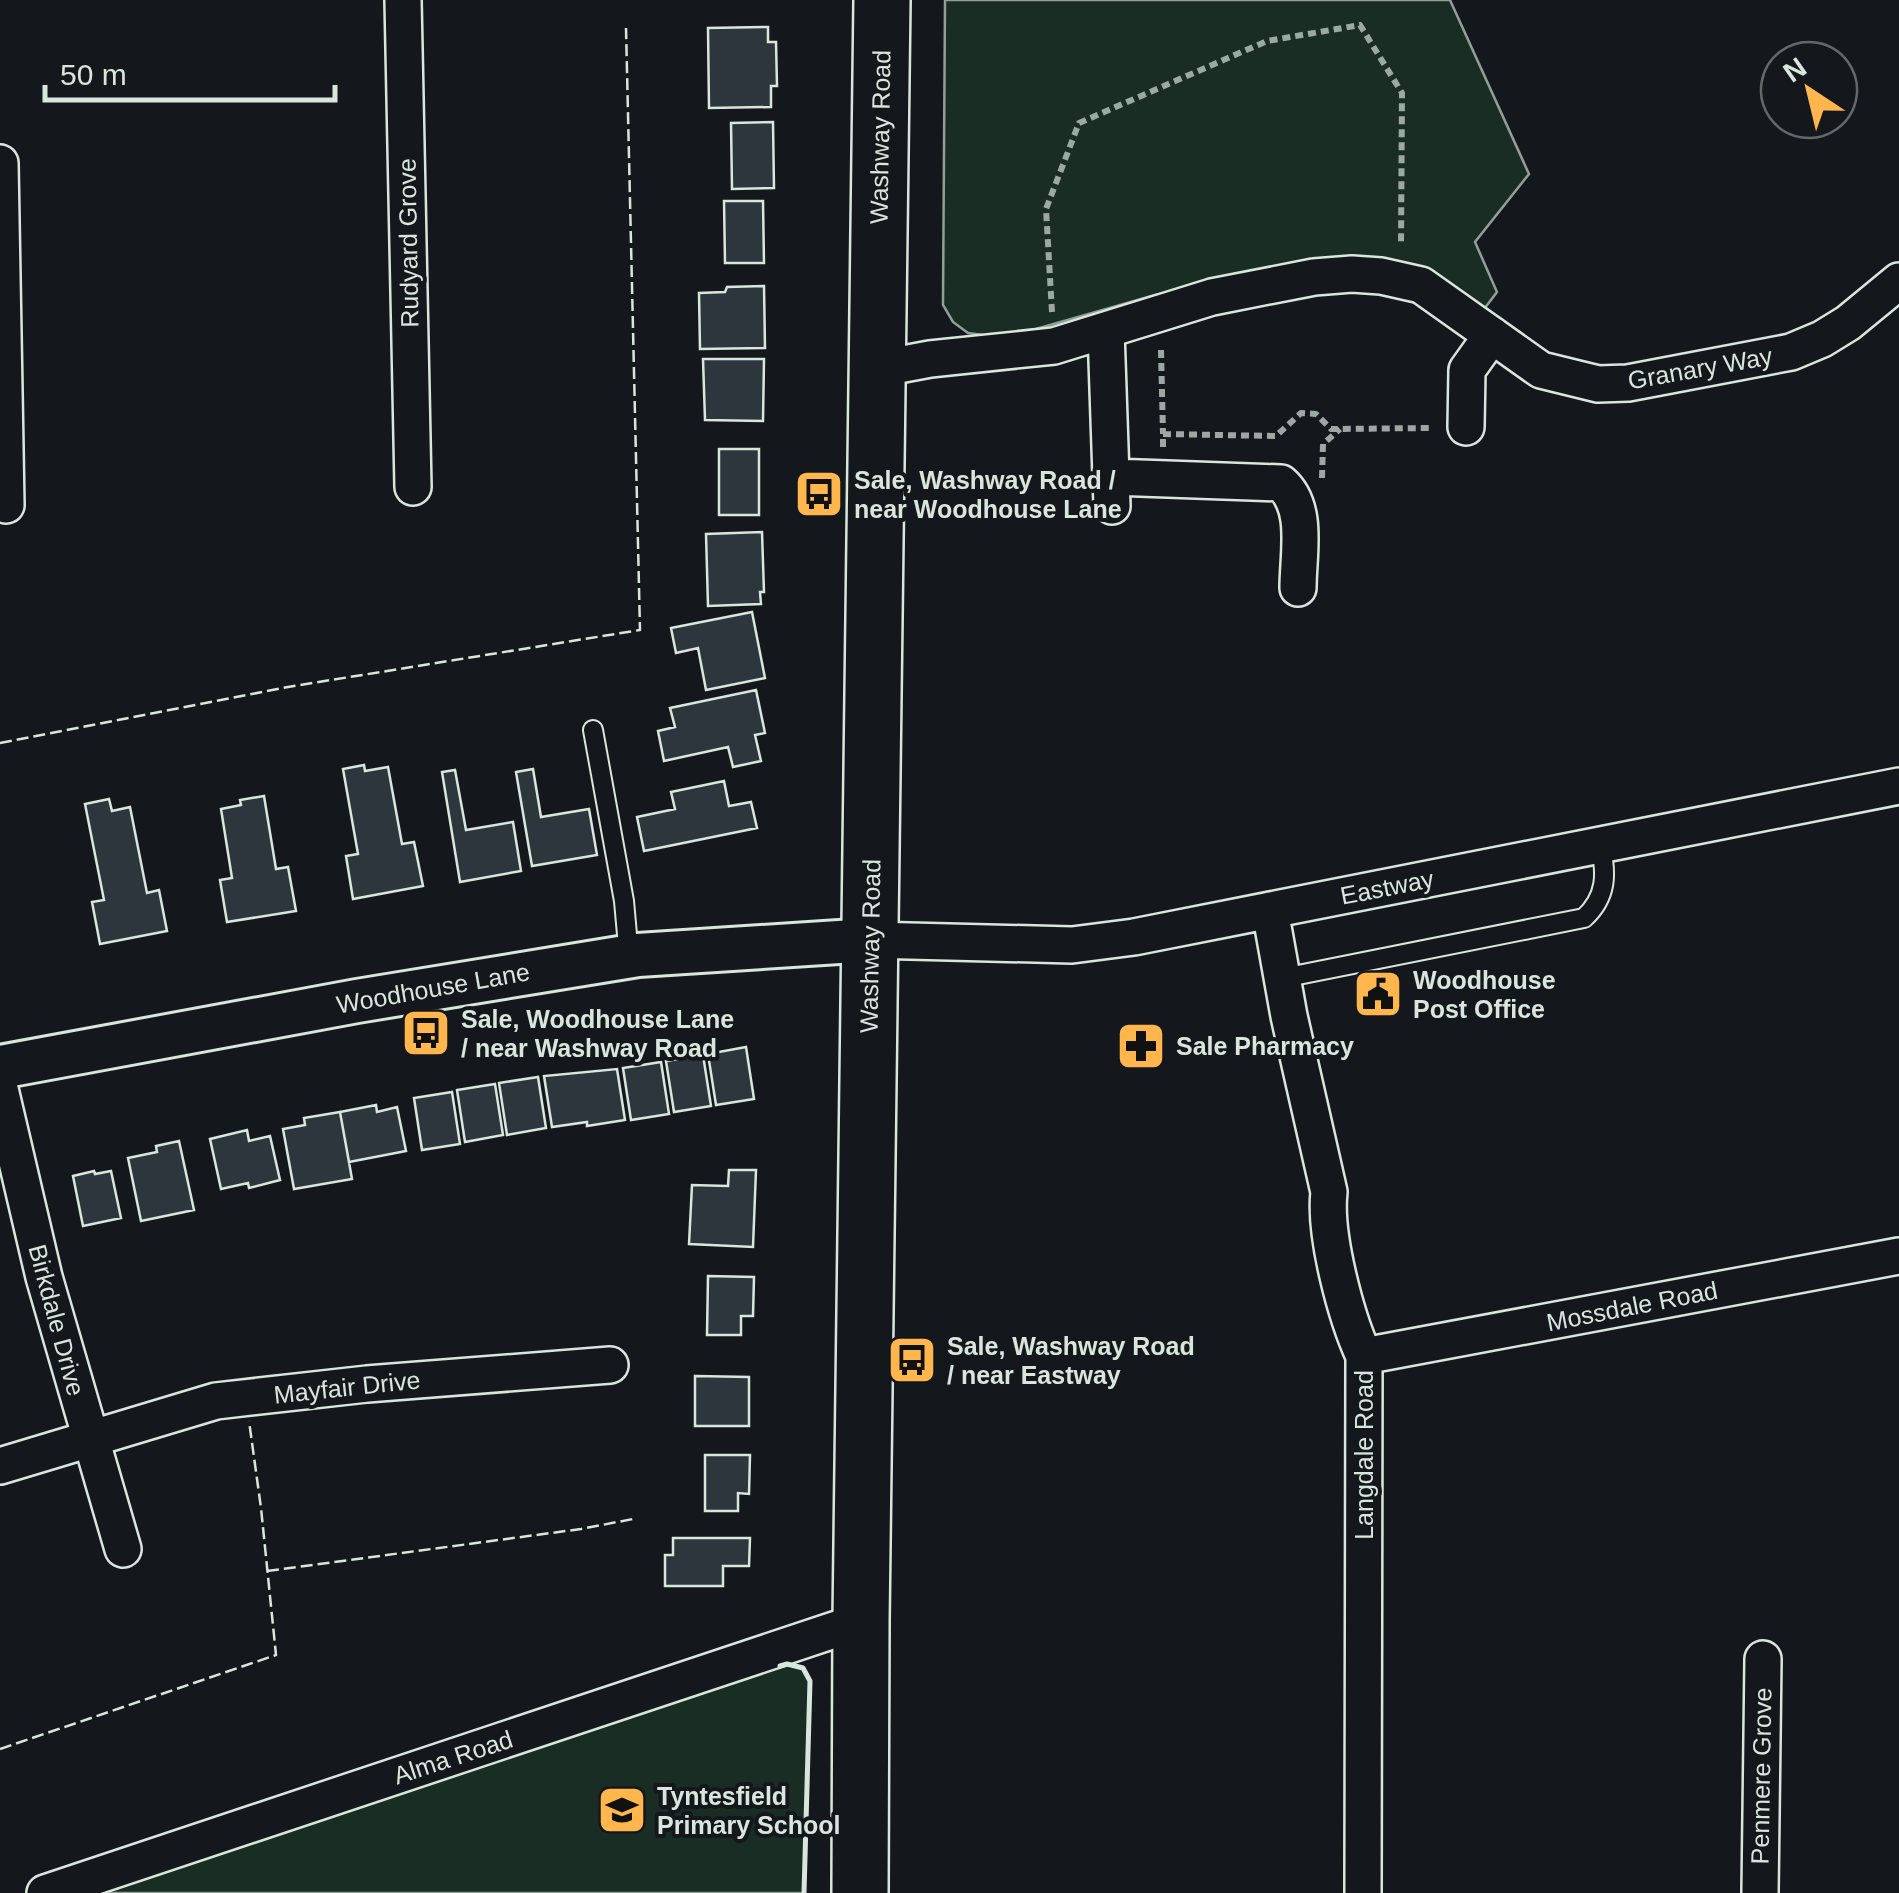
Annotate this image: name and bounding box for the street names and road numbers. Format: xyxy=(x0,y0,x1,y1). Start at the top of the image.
street label: Washway Road xyxy=(864,50,896,224)
street label: Rudyard Grove xyxy=(393,158,423,328)
street label: Granary Way xyxy=(1626,341,1775,394)
street label: Washway Road xyxy=(854,859,886,1033)
street label: Eastway xyxy=(1338,864,1437,910)
street label: Woodhouse Lane xyxy=(334,957,532,1019)
street label: Birkdale Drive xyxy=(23,1241,91,1399)
street label: Mossdale Road xyxy=(1544,1276,1720,1336)
street label: Mayfair Drive xyxy=(272,1365,422,1409)
street label: Langdale Road xyxy=(1350,1370,1378,1540)
street label: Penmere Grove xyxy=(1745,1688,1777,1864)
street label: Alma Road xyxy=(390,1725,516,1789)

